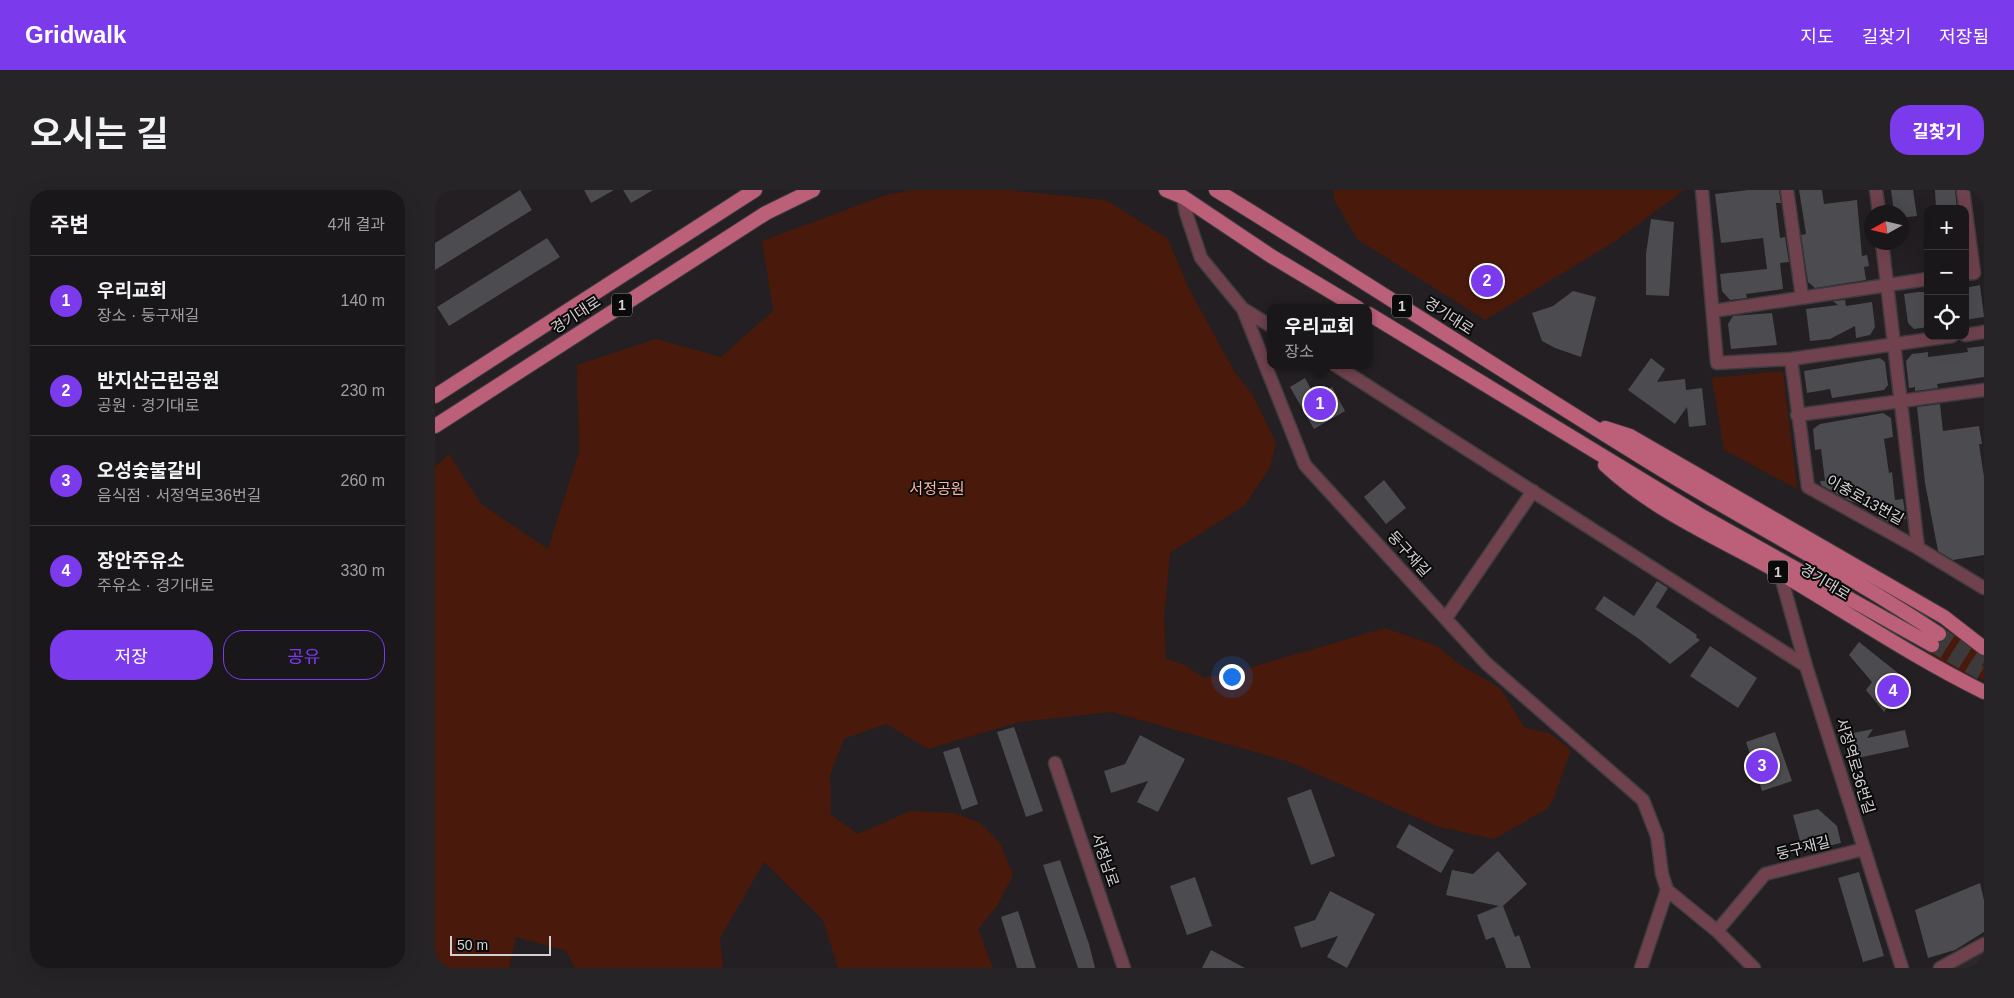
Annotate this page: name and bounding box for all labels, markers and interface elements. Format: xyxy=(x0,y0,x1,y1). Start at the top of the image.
text: Gridwalk xyxy=(25,21,126,48)
text: 지도 xyxy=(1801,27,1834,47)
text: 길찾기 xyxy=(1862,27,1911,47)
text: 저장됨 xyxy=(1939,27,1989,47)
button: 길찾기 xyxy=(1890,105,1984,155)
text: 오시는 길 xyxy=(30,114,169,153)
north arrow xyxy=(1864,205,1909,250)
map controls xyxy=(1924,205,1969,340)
button: + xyxy=(1924,205,1969,250)
text: 주변 xyxy=(50,213,89,236)
text: 4개 결과 xyxy=(327,216,385,233)
button: − xyxy=(1924,250,1969,295)
pin: 2 xyxy=(1471,262,1503,300)
text: 우리교회 xyxy=(97,280,167,301)
text: 1 xyxy=(62,292,70,309)
text: 140 m xyxy=(341,292,385,309)
street label: 경기대로 xyxy=(548,292,604,337)
street label: 경기대로 xyxy=(1421,293,1477,338)
road number: 1 xyxy=(612,294,632,316)
road number: 1 xyxy=(1392,294,1412,318)
button: locate xyxy=(1924,295,1969,340)
popup xyxy=(1267,304,1372,369)
text: 장소 · 둥구재길 xyxy=(97,307,200,324)
text: 우리교회 xyxy=(1285,316,1354,337)
text: 장소 xyxy=(1285,343,1314,360)
text: 반지산근린공원 xyxy=(97,370,219,391)
text: 2 xyxy=(62,382,70,399)
text: 230 m xyxy=(341,382,385,399)
pin: 1 xyxy=(1304,385,1336,423)
text: 공원 · 경기대로 xyxy=(97,397,200,414)
text: 오성숯불갈비 xyxy=(97,460,202,481)
street label: 이충로13번길 xyxy=(1824,471,1907,528)
text: 3 xyxy=(62,472,70,489)
text: 260 m xyxy=(341,472,385,489)
park label: 서정공원 xyxy=(909,480,965,497)
text: 음식점 · 서정역로36번길 xyxy=(97,487,262,504)
street label: 둥구재길 xyxy=(1385,527,1434,580)
text: 장안주유소 xyxy=(97,550,184,571)
street label: 경기대로 xyxy=(1797,560,1853,603)
road number: 1 xyxy=(1768,561,1788,584)
text: 4 xyxy=(62,562,70,579)
text: 330 m xyxy=(341,562,385,579)
text: 주유소 · 경기대로 xyxy=(97,577,214,594)
button: 저장 xyxy=(50,630,213,680)
button: 공유 xyxy=(223,630,385,680)
your location xyxy=(1219,664,1245,690)
pin: 4 xyxy=(1877,672,1909,710)
street label: 서정역로36번길 xyxy=(1833,716,1878,816)
pin: 3 xyxy=(1746,747,1778,785)
street label: 서정남로 xyxy=(1088,831,1122,889)
street label: 둥구재길 xyxy=(1774,833,1832,862)
scale bar xyxy=(450,933,551,956)
text: 50 m xyxy=(457,937,488,953)

